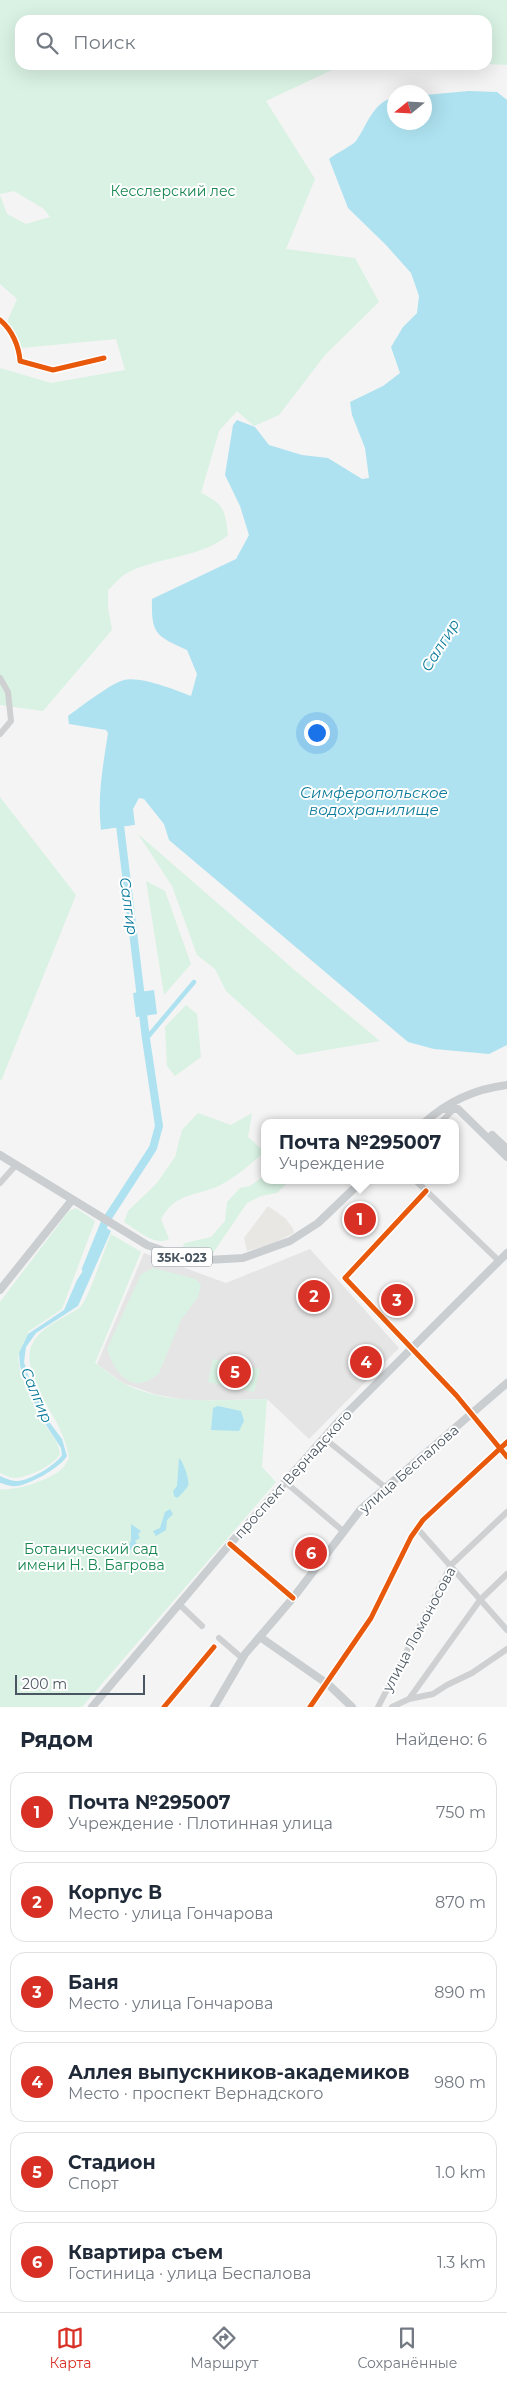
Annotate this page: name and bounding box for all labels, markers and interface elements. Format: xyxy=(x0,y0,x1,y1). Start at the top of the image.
search box xyxy=(15,15,492,70)
icon: search xyxy=(33,29,61,57)
text: Поиск xyxy=(73,31,136,54)
north arrow xyxy=(387,85,432,130)
park label: Кесслерский лес xyxy=(111,182,236,200)
water label: Салгир xyxy=(417,615,463,675)
your location xyxy=(304,720,330,746)
water label: Симферопольское водохранилище xyxy=(300,783,448,819)
water label: Салгир xyxy=(116,876,142,936)
popup xyxy=(261,1119,459,1184)
text: Почта №295007 xyxy=(279,1131,441,1154)
text: Учреждение xyxy=(279,1154,385,1173)
pin: 1 xyxy=(344,1200,376,1238)
road number: 35К-023 xyxy=(152,1248,212,1266)
pin: 2 xyxy=(298,1277,330,1315)
pin: 3 xyxy=(381,1281,413,1319)
pin: 4 xyxy=(350,1343,382,1381)
pin: 5 xyxy=(219,1353,251,1391)
water label: Салгир xyxy=(17,1364,57,1426)
street label: проспект Вернадского xyxy=(230,1406,356,1542)
street label: улица Беспалова xyxy=(355,1421,462,1518)
pin: 6 xyxy=(295,1534,327,1572)
park label: Ботанический сад имени Н. В. Багрова xyxy=(17,1540,165,1574)
street label: улица Ломоносова xyxy=(378,1563,460,1695)
scale bar xyxy=(15,1672,145,1695)
text: 200 m xyxy=(22,1675,67,1693)
text: Рядом xyxy=(20,1727,93,1752)
text: Найдено: 6 xyxy=(395,1730,487,1749)
text: Почта №295007 xyxy=(68,1791,231,1814)
text: 1 xyxy=(34,1803,40,1822)
text: 750 m xyxy=(436,1803,486,1822)
text: Учреждение · Плотинная улица xyxy=(68,1814,333,1833)
text: Корпус В xyxy=(68,1881,162,1904)
text: 2 xyxy=(32,1893,42,1912)
text: 870 m xyxy=(435,1893,486,1912)
text: Место · улица Гончарова xyxy=(68,1904,273,1923)
text: Баня xyxy=(68,1971,119,1994)
text: 3 xyxy=(32,1983,42,2002)
text: 890 m xyxy=(434,1983,486,2002)
text: Место · улица Гончарова xyxy=(68,1994,273,2013)
text: Аллея выпускников-академиков xyxy=(68,2061,410,2084)
text: 4 xyxy=(31,2073,43,2092)
text: 980 m xyxy=(434,2073,486,2092)
text: Место · проспект Вернадского xyxy=(68,2084,323,2103)
text: Стадион xyxy=(68,2151,156,2174)
text: 5 xyxy=(32,2163,42,2182)
text: 1.0 km xyxy=(436,2163,486,2182)
text: Спорт xyxy=(68,2174,119,2193)
text: Квартира съем xyxy=(68,2241,223,2264)
text: 6 xyxy=(32,2253,42,2272)
text: 1.3 km xyxy=(437,2253,486,2272)
text: Гостиница · улица Беспалова xyxy=(68,2264,311,2283)
tab: Карта xyxy=(49,2324,91,2372)
tab: Маршрут xyxy=(190,2324,258,2372)
tab: Сохранённые xyxy=(357,2324,457,2372)

